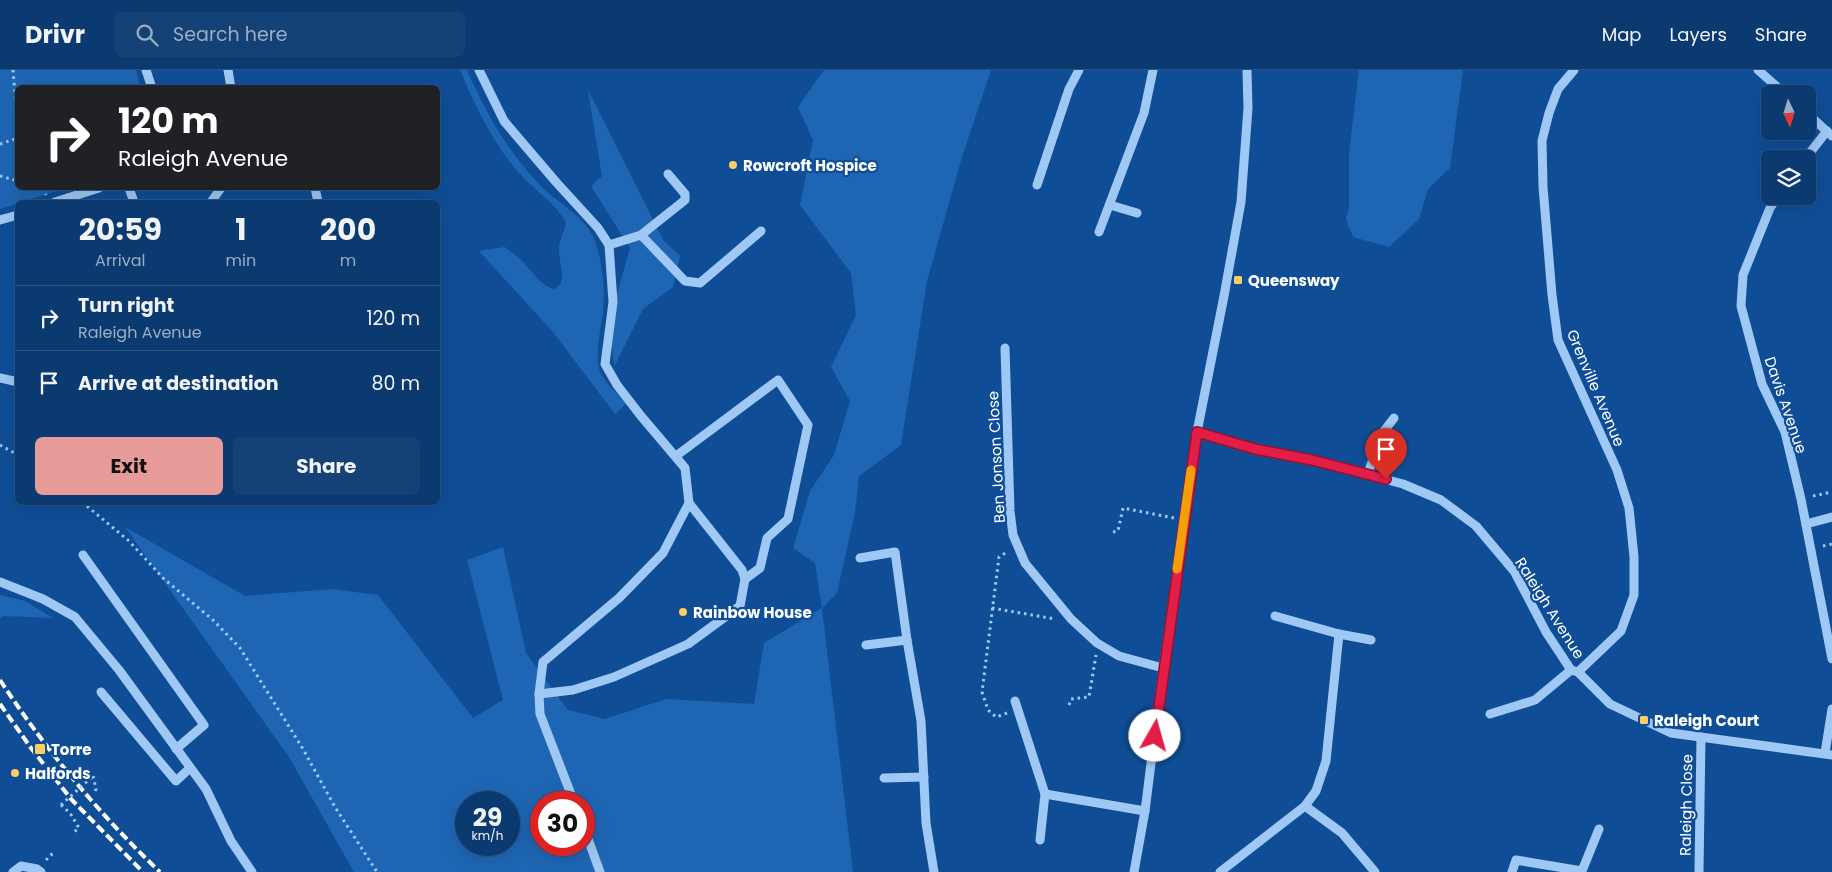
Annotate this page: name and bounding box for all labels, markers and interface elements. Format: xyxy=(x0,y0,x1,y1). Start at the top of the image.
search box xyxy=(115,12,465,57)
text: Drivr xyxy=(25,18,85,51)
icon: search xyxy=(133,21,161,49)
text: Search here xyxy=(173,21,288,48)
text: Map xyxy=(1602,22,1642,47)
text: Layers xyxy=(1670,22,1727,47)
text: Share xyxy=(1755,22,1807,47)
north arrow xyxy=(1761,85,1816,140)
map controls xyxy=(1761,85,1816,205)
text: 120 m xyxy=(118,96,218,145)
icon: right xyxy=(35,105,100,170)
text: Raleigh Avenue xyxy=(118,143,288,174)
button: layers xyxy=(1761,150,1816,205)
place label: Rowcroft Hospice xyxy=(743,155,877,176)
marker: Rowcroft Hospice xyxy=(727,159,739,171)
text: 20:59 xyxy=(79,208,162,251)
text: 1 xyxy=(235,208,247,251)
text: 200 xyxy=(320,208,376,251)
text: Arrival xyxy=(95,249,146,272)
text: min xyxy=(226,249,256,272)
text: m xyxy=(340,249,356,272)
place label: Queensway xyxy=(1248,270,1340,291)
marker: Queensway xyxy=(1232,274,1244,286)
text: Turn right xyxy=(78,292,174,319)
icon: right xyxy=(35,304,63,332)
text: 120 m xyxy=(366,305,420,332)
text: Raleigh Avenue xyxy=(78,321,202,344)
street label: Grenville Avenue xyxy=(1562,326,1630,450)
street label: Davis Avenue xyxy=(1760,354,1812,456)
icon: arrive xyxy=(35,369,63,397)
text: Arrive at destination xyxy=(78,370,279,397)
text: 80 m xyxy=(371,370,420,397)
street label: Ben Jonson Close xyxy=(982,390,1010,524)
pin xyxy=(1365,428,1407,479)
icon: arrive xyxy=(1372,435,1400,463)
button: Exit xyxy=(35,437,223,495)
button: Share xyxy=(233,437,420,495)
street label: Raleigh Avenue xyxy=(1510,553,1590,663)
place label: Rainbow House xyxy=(693,602,812,623)
marker: Rainbow House xyxy=(677,606,689,618)
position arrow xyxy=(1128,709,1180,761)
place label: Raleigh Court xyxy=(1654,710,1759,731)
marker: Raleigh Court xyxy=(1638,714,1650,726)
place label: Torre xyxy=(51,739,92,760)
marker: Torre xyxy=(33,742,47,756)
street label: Raleigh Close xyxy=(1675,754,1697,856)
place label: Halfords xyxy=(25,763,91,784)
marker: Halfords xyxy=(9,767,21,779)
speed limit sign: 30 xyxy=(530,791,595,856)
text: 29 xyxy=(473,800,502,835)
text: km/h xyxy=(472,827,503,844)

